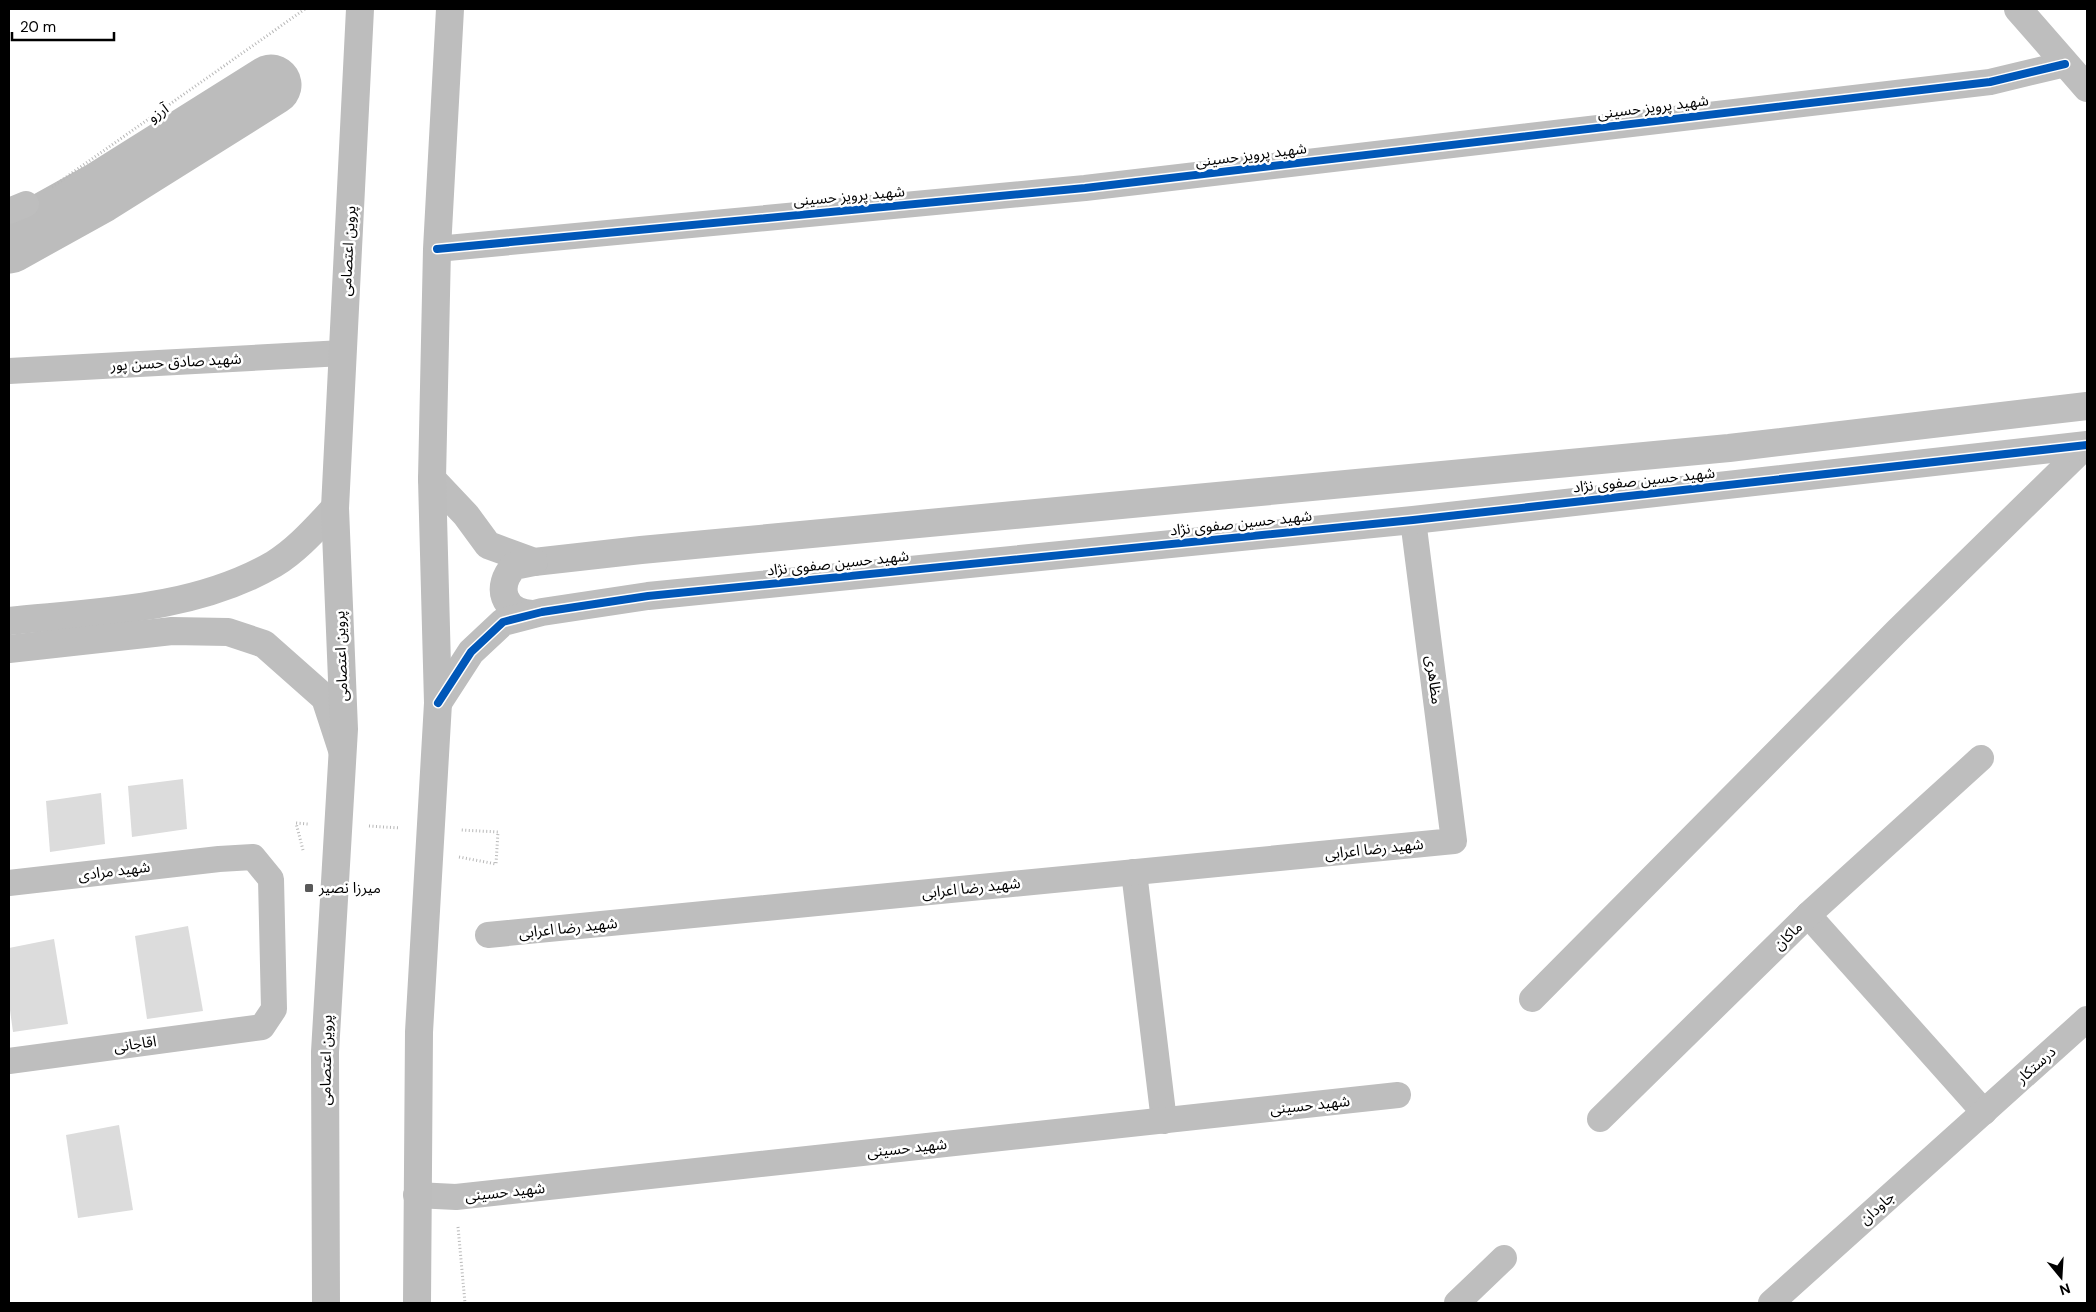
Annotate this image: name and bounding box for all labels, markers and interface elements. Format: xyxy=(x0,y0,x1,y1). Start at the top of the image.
scale bar xyxy=(12,10,115,42)
text: 20 m xyxy=(20,17,56,37)
street label: شهید پرویز حسینی xyxy=(1596,90,1710,124)
street label: آرزو xyxy=(144,98,173,127)
street label: شهید پرویز حسینی xyxy=(1194,138,1308,172)
street label: شهید پرویز حسینی xyxy=(792,181,906,211)
street label: پروین اعتصامی xyxy=(336,205,360,297)
street label: شهید صادق حسن پور xyxy=(109,349,242,376)
street label: شهید حسین صفوی نژاد xyxy=(1572,463,1716,497)
street label: شهید حسین صفوی نژاد xyxy=(1169,506,1313,540)
street label: شهید حسین صفوی نژاد xyxy=(766,546,910,580)
street label: پروین اعتصامی xyxy=(329,610,353,702)
street label: مظاهری xyxy=(1421,655,1447,705)
street label: شهید رضا اعرابی xyxy=(1324,834,1425,864)
street label: شهید مرادی xyxy=(77,857,151,885)
street label: شهید رضا اعرابی xyxy=(921,873,1022,903)
place label: میرزا نصیر xyxy=(318,878,381,898)
marker: میرزا نصیر xyxy=(303,882,315,894)
street label: شهید رضا اعرابی xyxy=(518,913,619,943)
street label: ماکان xyxy=(1769,917,1807,955)
street label: پروین اعتصامی xyxy=(315,1014,337,1106)
street label: اقاجانی xyxy=(112,1031,158,1057)
street label: درستکار xyxy=(2011,1042,2060,1089)
street label: شهید حسینی xyxy=(1269,1091,1351,1119)
street label: شهید حسینی xyxy=(866,1134,948,1162)
street label: شهید حسینی xyxy=(464,1178,546,1206)
street label: جاودان xyxy=(1855,1187,1899,1229)
north arrow xyxy=(2036,1252,2086,1302)
text: N xyxy=(2057,1279,2073,1300)

